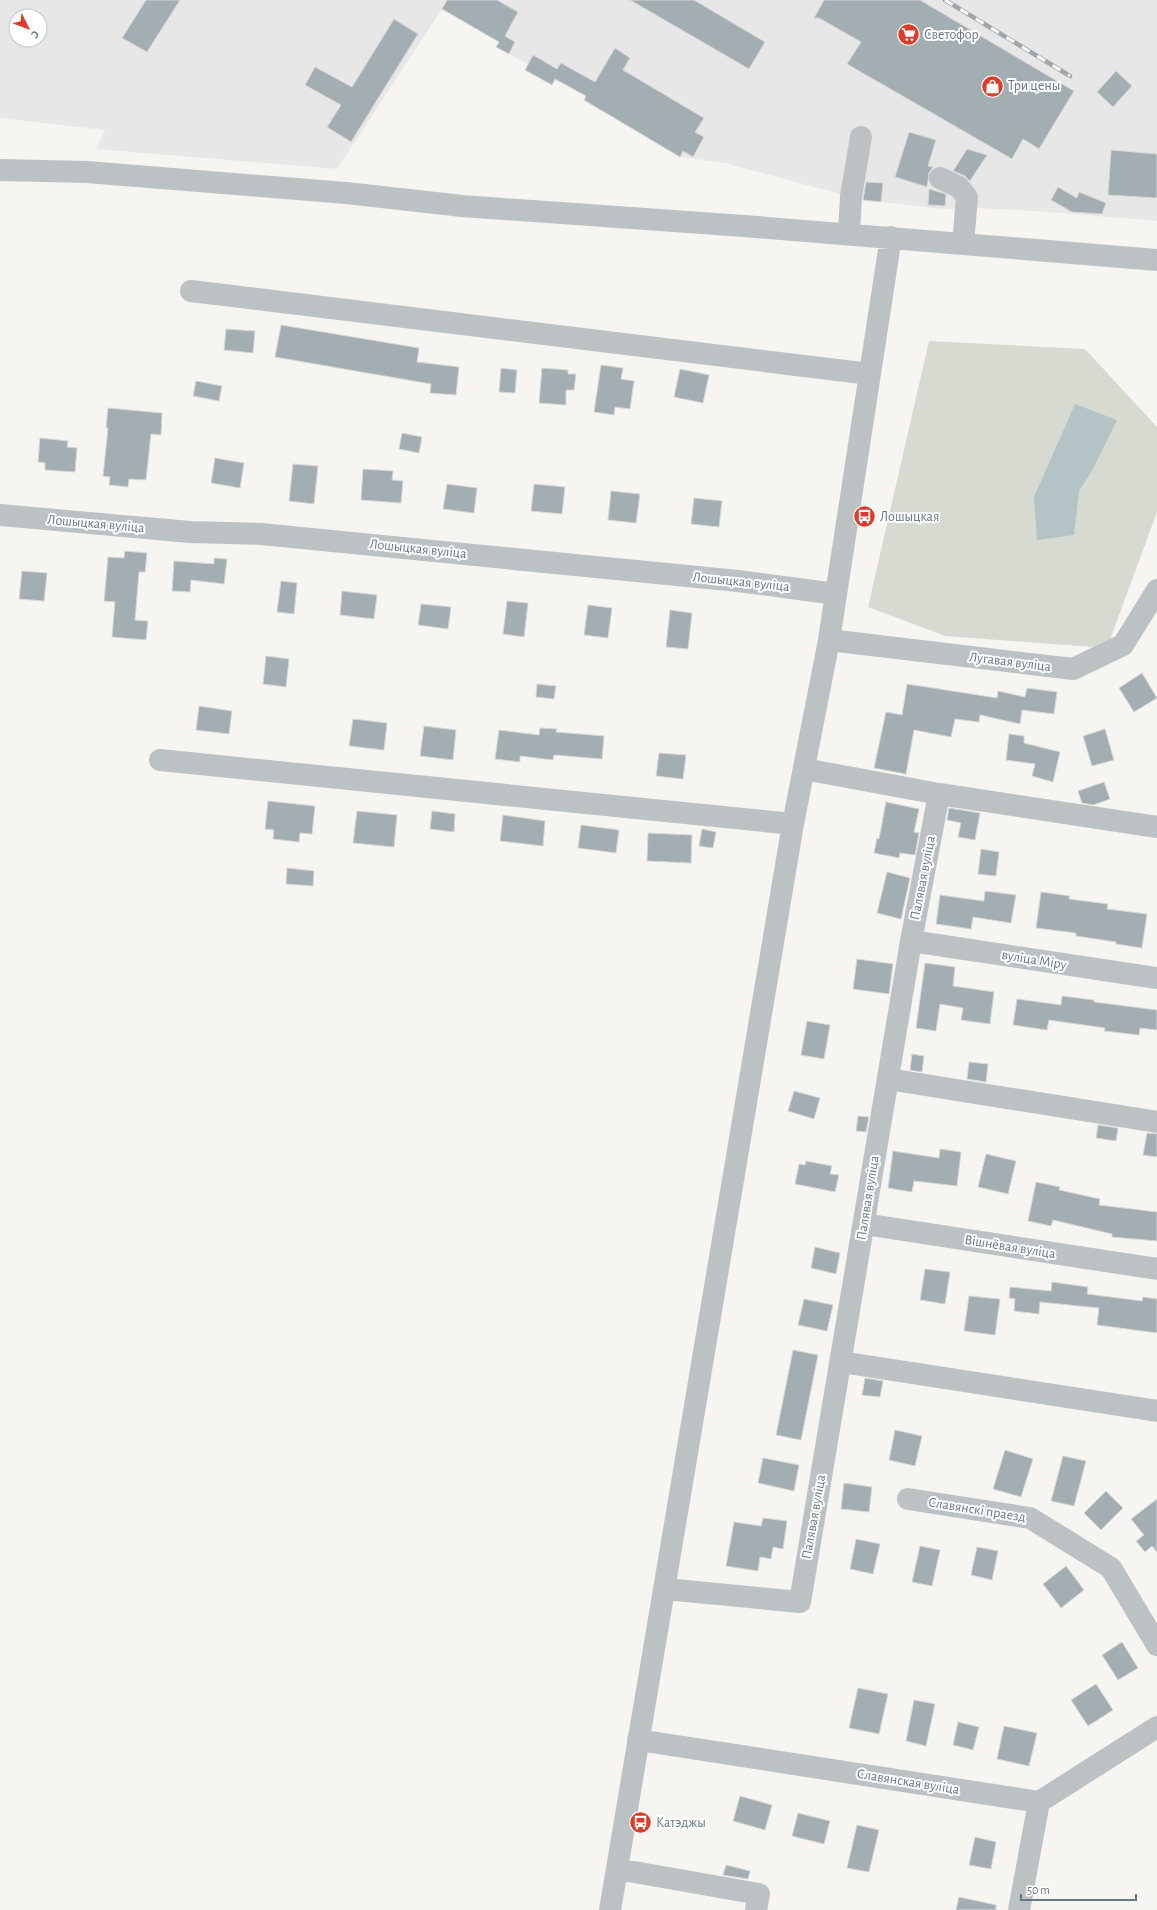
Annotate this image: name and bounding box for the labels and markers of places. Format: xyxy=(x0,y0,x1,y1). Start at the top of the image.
supermarket icon: Светофор xyxy=(896,22,922,48)
place label: Светофор xyxy=(924,28,979,42)
shop icon: Три цены xyxy=(979,73,1005,99)
place label: Три цены xyxy=(1008,79,1060,93)
bus stop icon: Лошыцкая xyxy=(852,504,878,530)
place label: Лошыцкая xyxy=(880,510,939,524)
bus stop icon: Катэджы xyxy=(628,1810,654,1836)
place label: Катэджы xyxy=(656,1816,706,1830)

